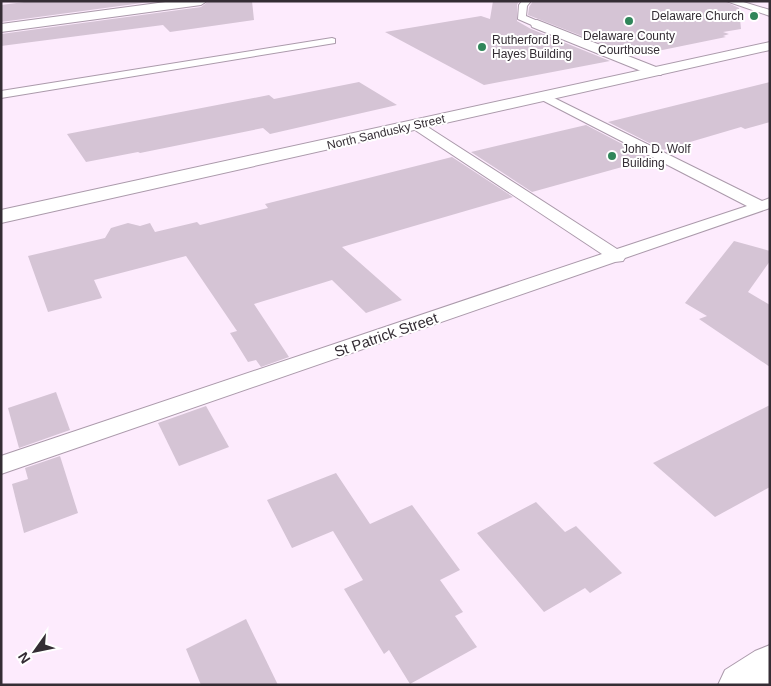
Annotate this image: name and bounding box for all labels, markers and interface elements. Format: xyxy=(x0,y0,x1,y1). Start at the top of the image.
place label: Delaware Church xyxy=(651,9,744,23)
marker: Delaware Church xyxy=(748,10,760,22)
marker: Delaware County Courthouse xyxy=(623,15,635,27)
place label: Delaware County Courthouse xyxy=(583,29,675,57)
place label: Rutherford B. Hayes Building xyxy=(492,33,572,61)
marker: Rutherford B. Hayes Building xyxy=(476,41,488,53)
street label: North Sandusky Street xyxy=(326,111,447,152)
place label: John D. Wolf Building xyxy=(622,142,691,170)
marker: John D. Wolf Building xyxy=(606,150,618,162)
street label: St Patrick Street xyxy=(332,309,441,360)
north arrow xyxy=(10,626,60,676)
text: N xyxy=(15,649,34,667)

